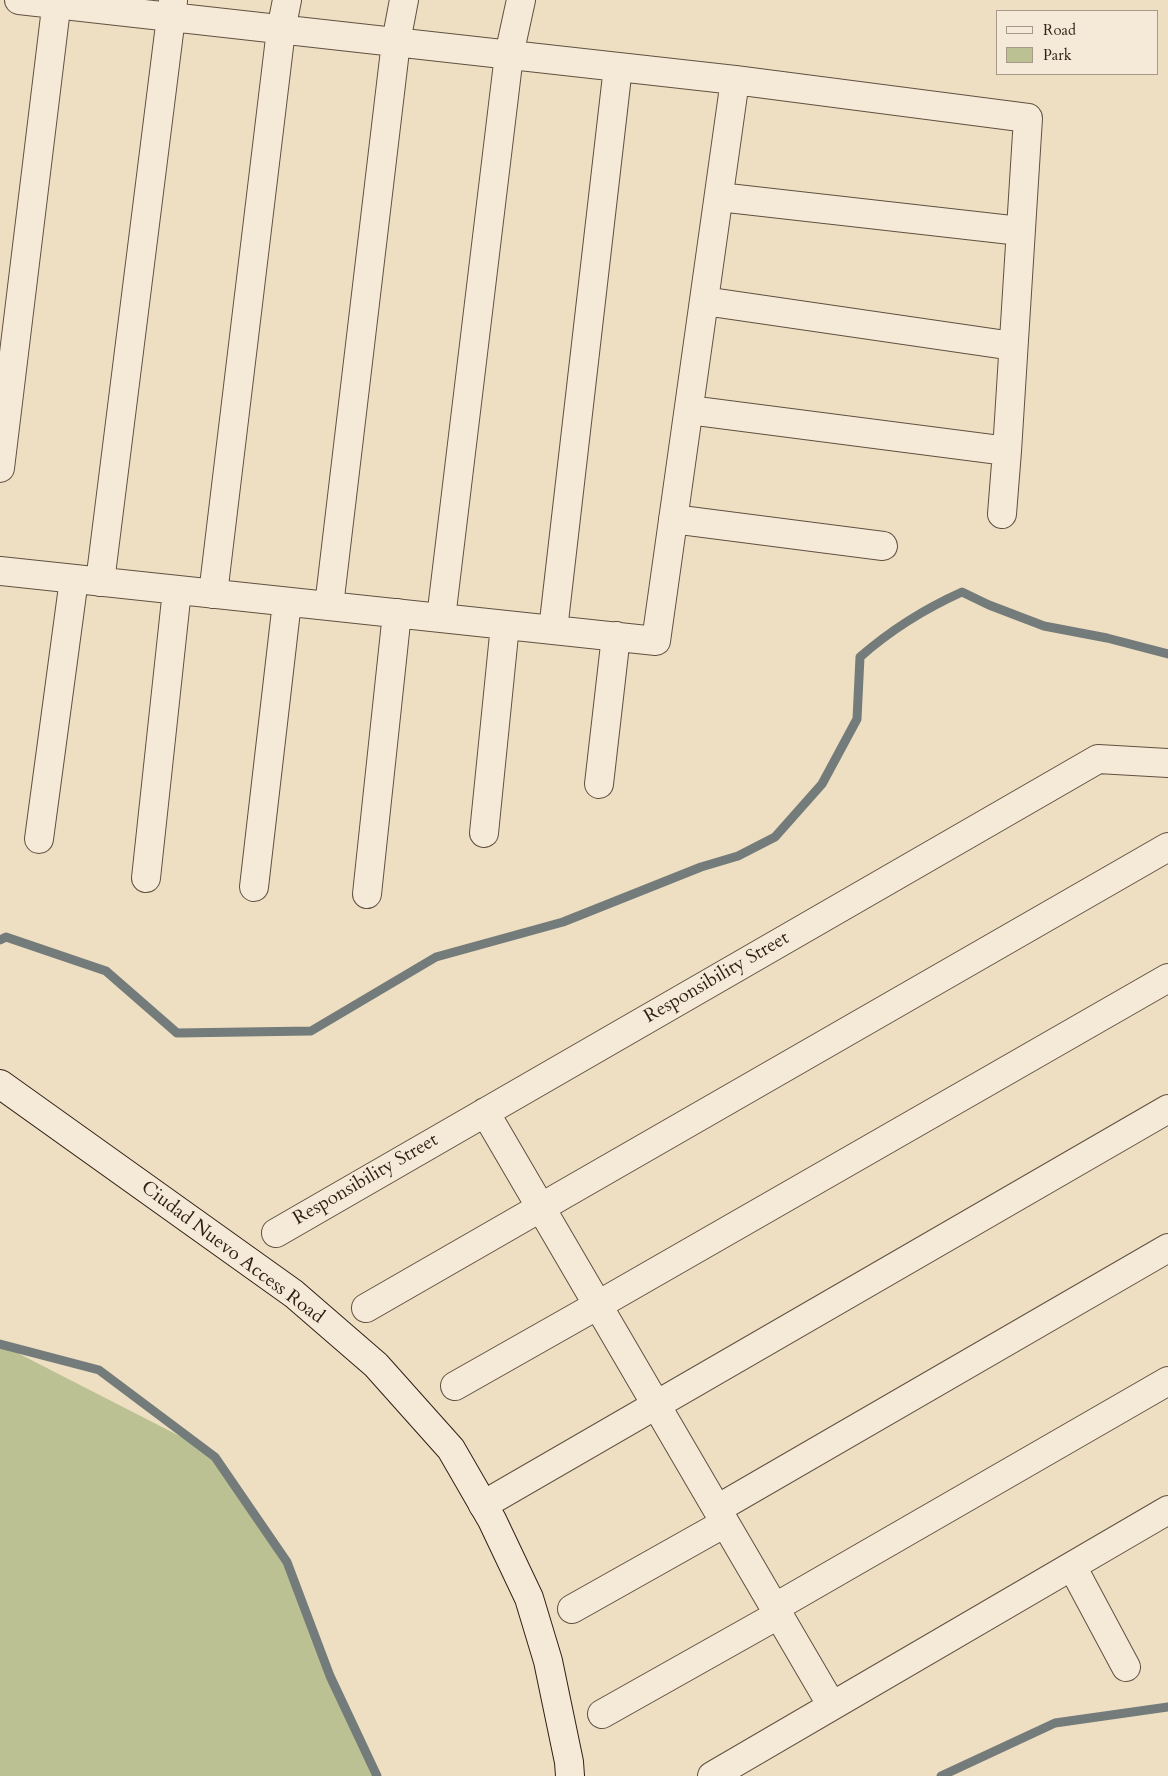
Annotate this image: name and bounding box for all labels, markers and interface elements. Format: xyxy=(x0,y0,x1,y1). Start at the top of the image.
legend xyxy=(996,10,1158,75)
text: Road xyxy=(1043,20,1076,40)
text: Park xyxy=(1043,45,1072,65)
street label: Responsibility Street xyxy=(640,927,794,1029)
street label: Responsibility Street xyxy=(289,1129,443,1231)
street label: Ciudad Nuevo Access Road xyxy=(136,1177,328,1329)

